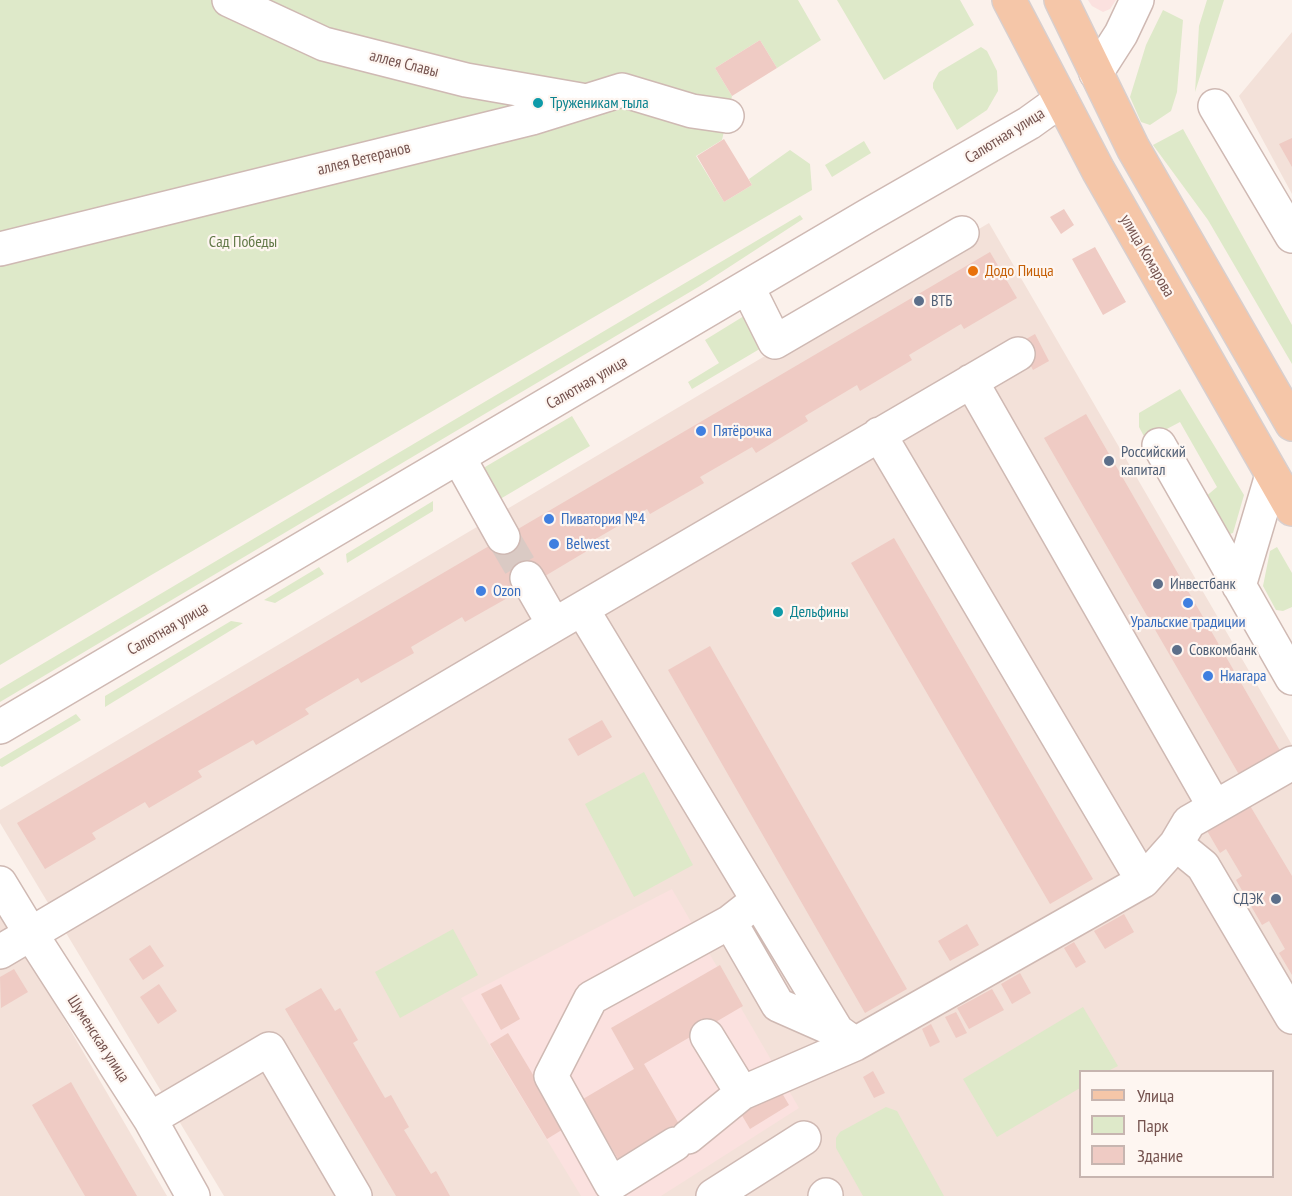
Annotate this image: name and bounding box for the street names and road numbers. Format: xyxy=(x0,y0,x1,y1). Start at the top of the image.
street label: аллея Славы xyxy=(368,46,440,82)
street label: Салютная улица xyxy=(962,104,1048,168)
street label: аллея Ветеранов xyxy=(316,138,412,180)
street label: улица Комарова xyxy=(1116,211,1178,301)
street label: Салютная улица xyxy=(543,352,631,414)
street label: Салютная улица xyxy=(124,598,212,660)
street label: Шуменская улица xyxy=(63,992,133,1086)

